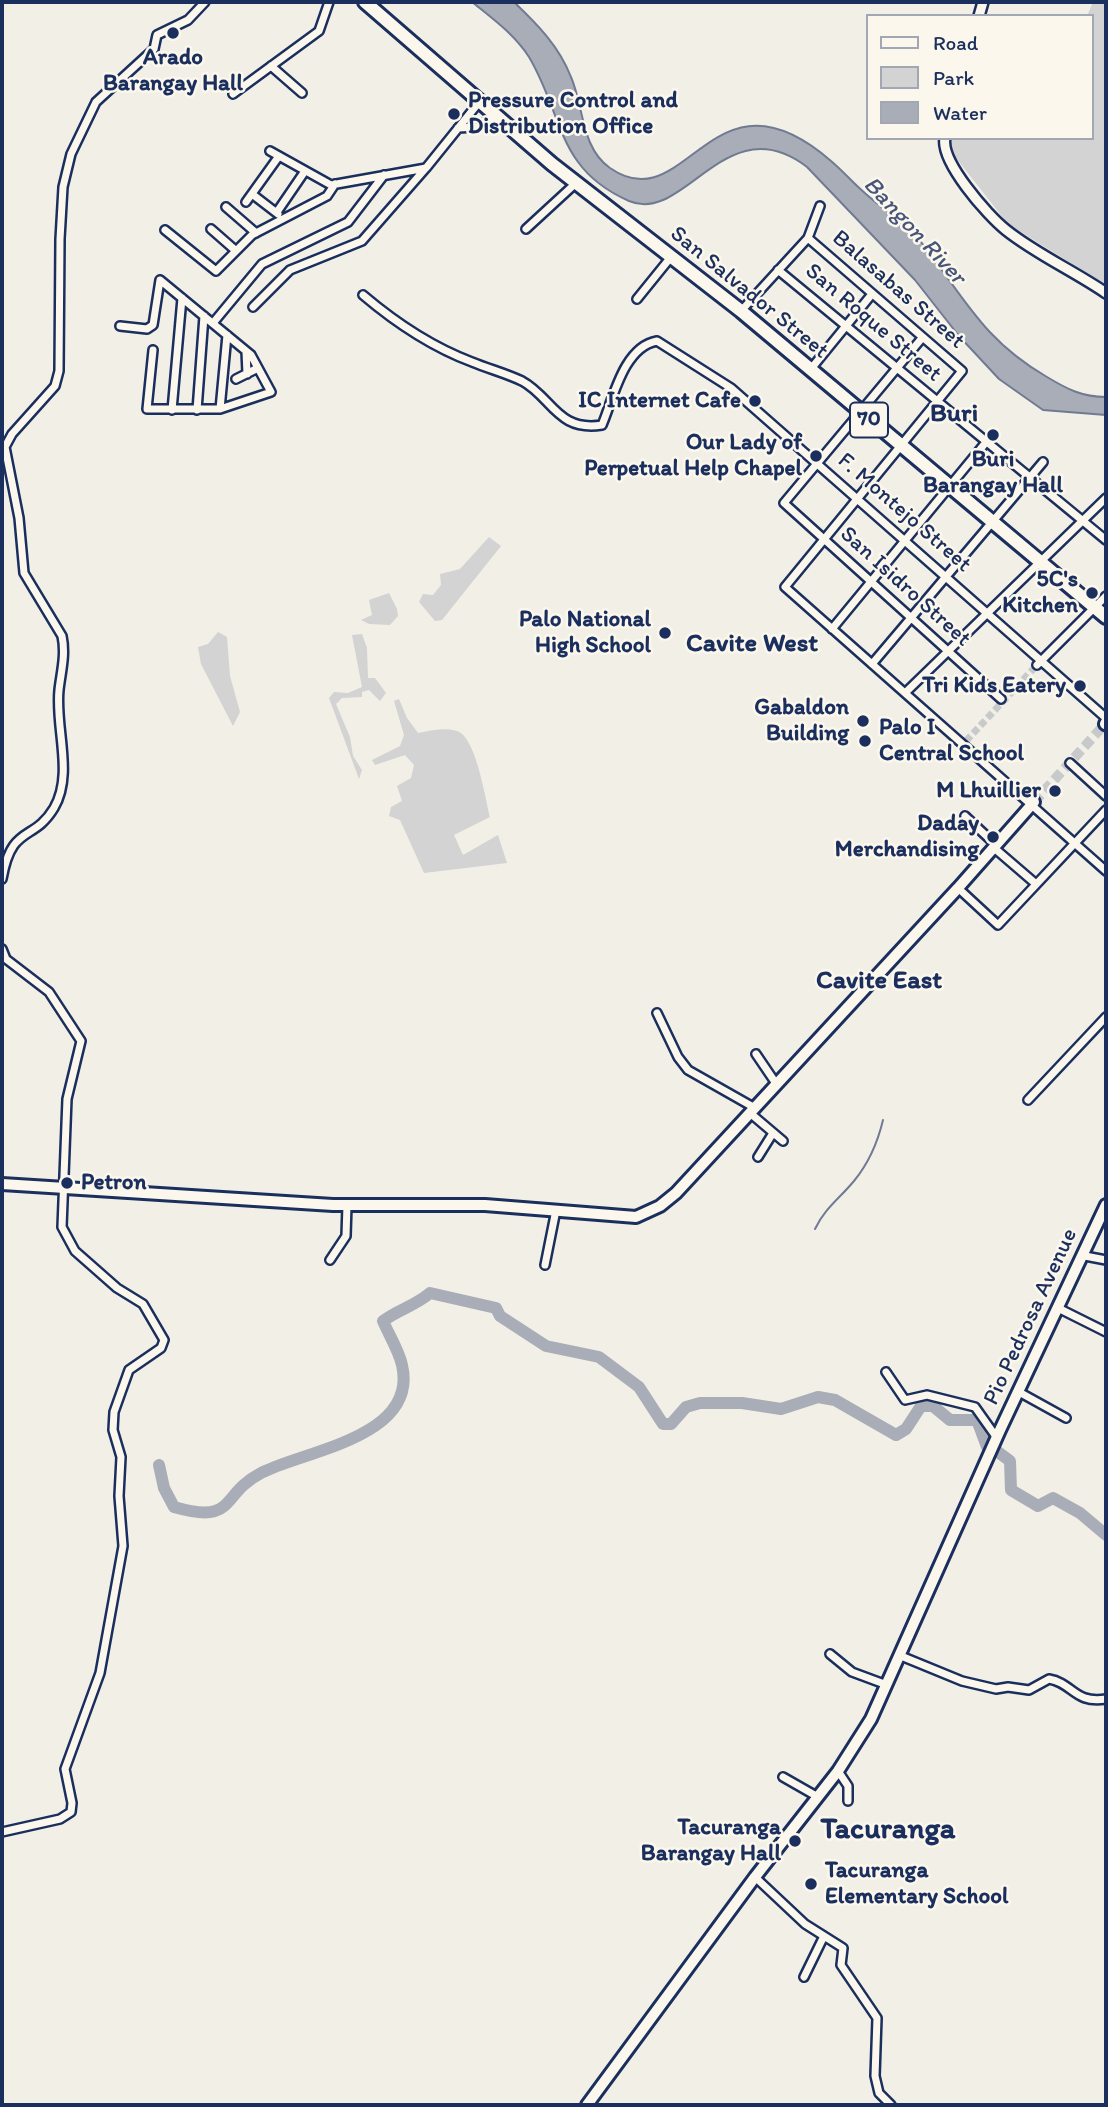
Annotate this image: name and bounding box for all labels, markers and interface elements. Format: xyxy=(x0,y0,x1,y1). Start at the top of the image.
legend xyxy=(866,14,1094,140)
marker: Arado Barangay Hall xyxy=(165,25,181,41)
text: Road xyxy=(933,30,978,55)
place label: Arado Barangay Hall xyxy=(103,44,243,98)
text: Park xyxy=(933,65,974,90)
place label: Pressure Control and Distribution Office xyxy=(468,87,678,141)
text: Water xyxy=(933,100,987,125)
marker: Pressure Control and Distribution Office xyxy=(446,106,462,122)
water label: Bangon River xyxy=(857,171,971,291)
street label: San Salvador Street xyxy=(664,221,834,365)
street label: Balasabas Street xyxy=(826,225,970,355)
street label: San Roque Street xyxy=(799,258,947,388)
place label: IC Internet Cafe xyxy=(578,387,741,415)
marker: IC Internet Cafe xyxy=(747,393,763,409)
district label: Buri xyxy=(930,398,978,430)
road number: 70 xyxy=(850,402,888,438)
marker: Buri Barangay Hall xyxy=(985,427,1001,443)
place label: Our Lady of Perpetual Help Chapel xyxy=(584,429,802,483)
place label: Buri Barangay Hall xyxy=(923,446,1063,500)
street label: F. Montejo Street xyxy=(831,447,977,579)
marker: Our Lady of Perpetual Help Chapel xyxy=(808,448,824,464)
street label: San Isidro Street xyxy=(834,521,976,653)
place label: 5C's Kitchen xyxy=(1002,566,1078,620)
marker: 5C's Kitchen xyxy=(1084,585,1100,601)
place label: Palo National High School xyxy=(519,606,651,660)
marker: Palo National High School xyxy=(657,625,673,641)
district label: Cavite West xyxy=(686,628,818,660)
place label: Tri Kids Eatery xyxy=(922,672,1066,700)
marker: Tri Kids Eatery xyxy=(1072,678,1088,694)
place label: Gabaldon Building xyxy=(754,694,849,748)
marker: Gabaldon Building xyxy=(855,713,871,729)
place label: Palo I Central School xyxy=(879,714,1024,768)
marker: Palo I Central School xyxy=(857,733,873,749)
place label: M Lhuillier xyxy=(936,777,1041,805)
marker: M Lhuillier xyxy=(1047,783,1063,799)
place label: Daday Merchandising xyxy=(835,810,979,864)
marker: Daday Merchandising xyxy=(985,829,1001,845)
district label: Cavite East xyxy=(816,965,942,997)
place label: Petron xyxy=(81,1169,146,1197)
marker: Petron xyxy=(59,1175,75,1191)
street label: Pio Pedrosa Avenue xyxy=(978,1224,1084,1410)
district label: Tacuranga xyxy=(821,1812,955,1848)
place label: Tacuranga Barangay Hall xyxy=(641,1814,781,1868)
marker: Tacuranga Barangay Hall xyxy=(787,1833,803,1849)
place label: Tacuranga Elementary School xyxy=(825,1857,1008,1911)
marker: Tacuranga Elementary School xyxy=(803,1876,819,1892)

